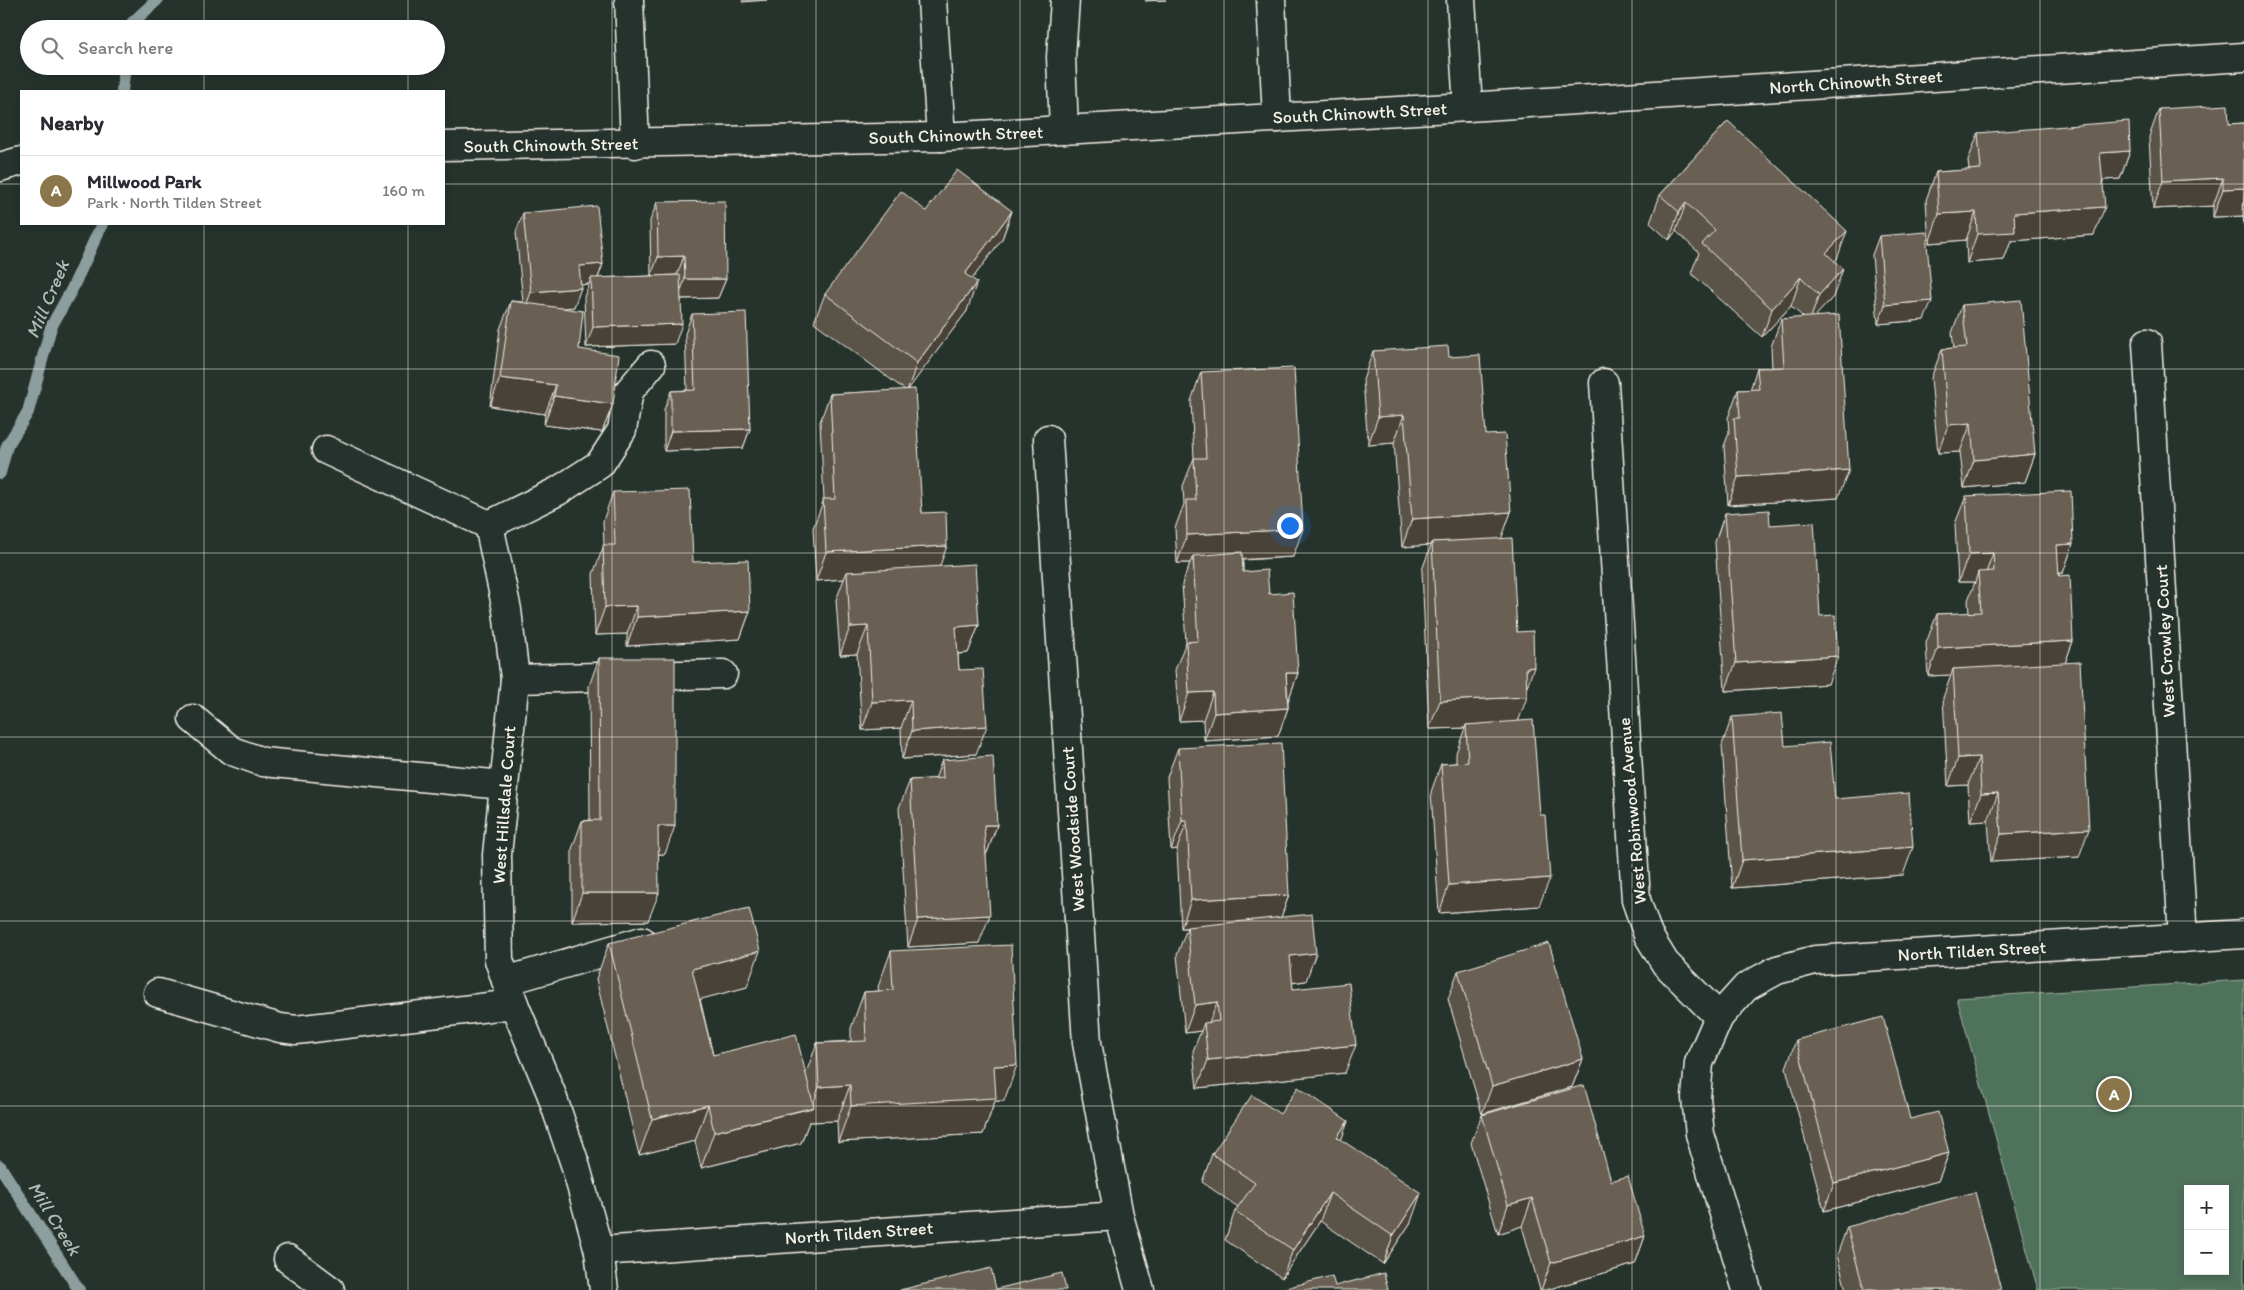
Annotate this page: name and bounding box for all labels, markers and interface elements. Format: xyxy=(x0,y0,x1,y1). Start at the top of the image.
search box xyxy=(20,20,445,75)
icon: search xyxy=(38,34,66,62)
text: Search here xyxy=(78,36,173,59)
street label: North Chinowth Street xyxy=(1769,65,1944,99)
street label: South Chinowth Street xyxy=(1272,97,1448,129)
text: Nearby xyxy=(40,110,104,135)
street label: South Chinowth Street xyxy=(868,121,1044,149)
street label: South Chinowth Street xyxy=(463,132,639,158)
text: Millwood Park xyxy=(87,170,202,193)
text: A xyxy=(51,181,61,200)
text: 160 m xyxy=(382,181,425,200)
text: Park · North Tilden Street xyxy=(87,193,262,212)
water label: Mill Creek xyxy=(21,256,75,342)
your location xyxy=(1277,513,1303,539)
street label: West Crowley Court xyxy=(2150,564,2180,718)
street label: West Robinwood Avenue xyxy=(1613,717,1651,905)
street label: West Hillsdale Court xyxy=(487,725,521,885)
street label: West Woodside Court xyxy=(1056,746,1090,912)
street label: North Tilden Street xyxy=(1897,936,2047,966)
pin: A xyxy=(2098,1075,2130,1113)
water label: Mill Creek xyxy=(23,1177,87,1260)
map controls xyxy=(2184,1185,2229,1275)
button: + xyxy=(2184,1185,2229,1230)
street label: North Tilden Street xyxy=(784,1217,934,1249)
button: − xyxy=(2184,1230,2229,1275)

